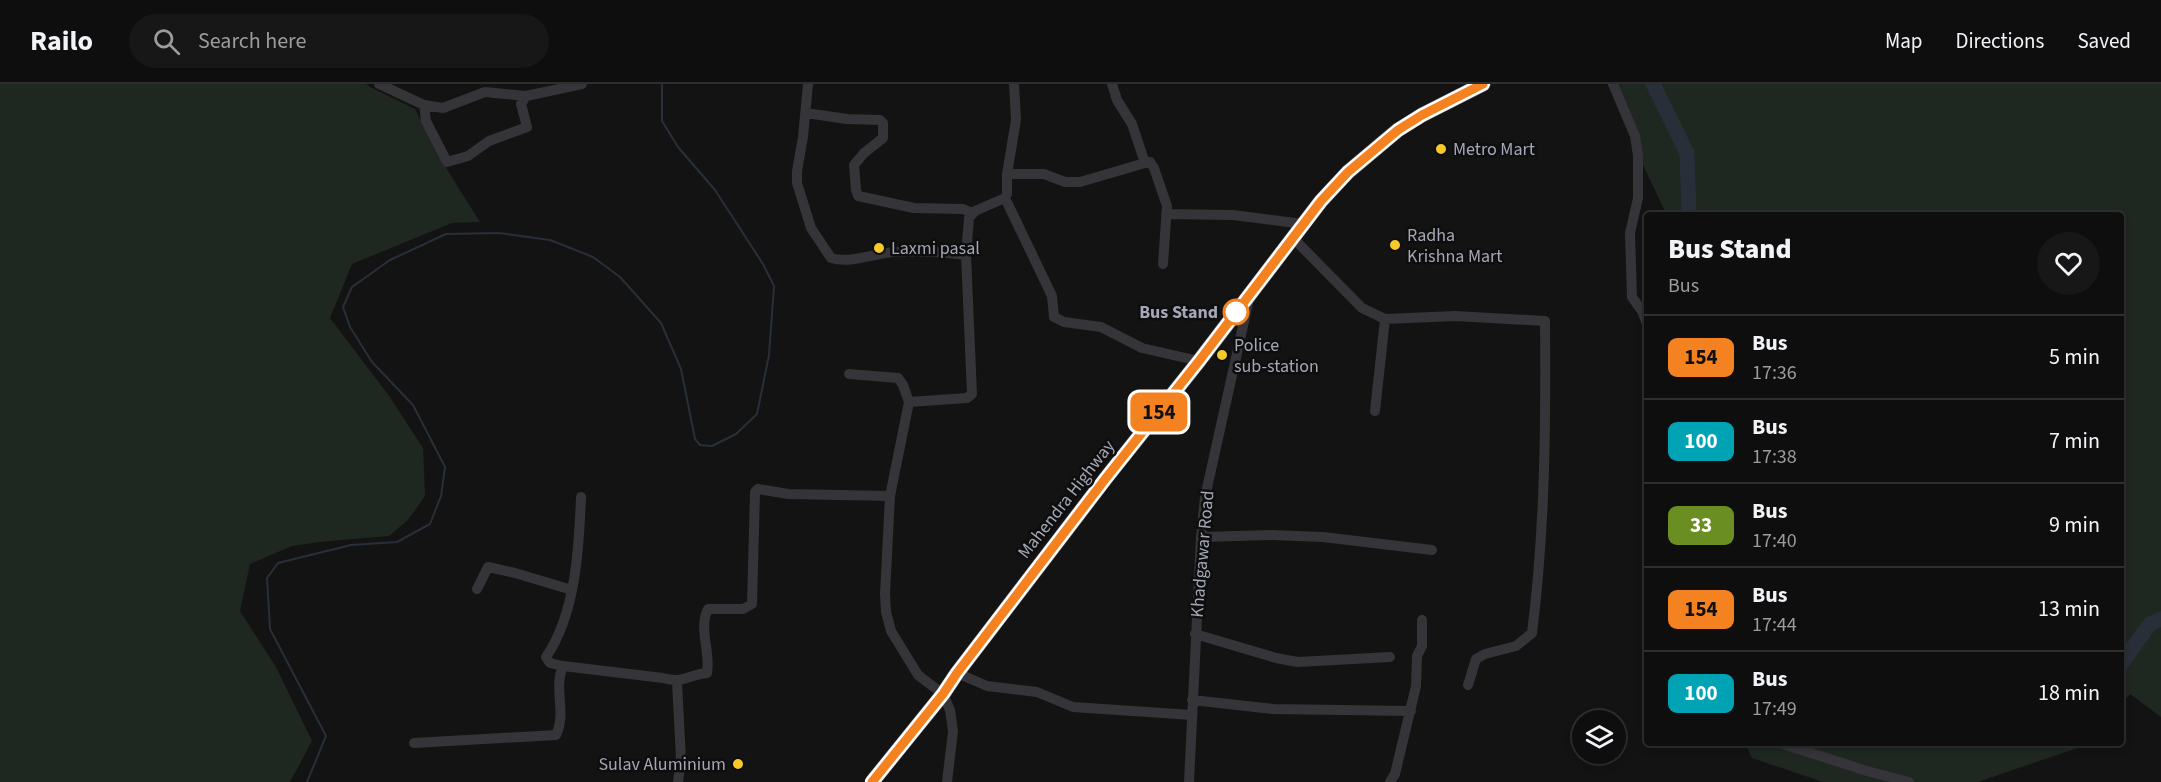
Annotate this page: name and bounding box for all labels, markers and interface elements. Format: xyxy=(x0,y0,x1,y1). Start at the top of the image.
search box xyxy=(129,14,549,68)
text: Railo xyxy=(30,21,93,61)
icon: search xyxy=(150,25,183,58)
text: Search here xyxy=(198,25,306,57)
text: Map xyxy=(1885,26,1923,56)
text: Directions xyxy=(1956,26,2044,56)
text: Saved xyxy=(2077,26,2131,56)
place label: Metro Mart xyxy=(1453,137,1535,162)
marker: Metro Mart xyxy=(1434,142,1448,156)
place label: Radha Krishna Mart xyxy=(1407,223,1502,269)
text: Bus Stand xyxy=(1668,229,1792,269)
button: heart xyxy=(2037,232,2100,295)
place label: Laxmi pasal xyxy=(891,236,980,261)
marker: Radha Krishna Mart xyxy=(1388,238,1402,252)
marker: Laxmi pasal xyxy=(872,241,886,255)
text: Bus xyxy=(1668,272,1699,300)
marker: Bus Stand xyxy=(1223,299,1249,325)
place label: Bus Stand xyxy=(1139,300,1218,325)
text: Bus xyxy=(1752,327,1788,359)
place label: Police sub-station xyxy=(1234,333,1319,379)
text: 5 min xyxy=(2049,341,2100,373)
text: 154 xyxy=(1684,342,1718,372)
marker: Police sub-station xyxy=(1215,348,1229,362)
text: 17:36 xyxy=(1752,359,1797,387)
line badge: 154 xyxy=(1124,392,1194,432)
text: 154 xyxy=(1142,397,1176,427)
text: Bus xyxy=(1752,411,1788,443)
text: 7 min xyxy=(2049,425,2100,457)
text: 100 xyxy=(1684,426,1718,456)
street label: Mahendra Highway xyxy=(1012,434,1121,564)
text: 17:38 xyxy=(1752,443,1797,471)
street label: Khadgawar Road xyxy=(1184,489,1221,619)
text: Bus xyxy=(1752,495,1788,527)
text: 9 min xyxy=(2049,509,2100,541)
text: 33 xyxy=(1690,510,1712,540)
text: 17:40 xyxy=(1752,527,1797,555)
text: Bus xyxy=(1752,579,1788,611)
text: 13 min xyxy=(2038,593,2100,625)
text: 154 xyxy=(1684,594,1718,624)
text: 17:44 xyxy=(1752,611,1797,639)
text: Bus xyxy=(1752,663,1788,695)
text: 18 min xyxy=(2038,677,2100,709)
text: 100 xyxy=(1684,678,1718,708)
text: 17:49 xyxy=(1752,695,1797,723)
map controls xyxy=(1572,710,1626,764)
button: layers xyxy=(1572,710,1626,764)
place label: Sulav Aluminium xyxy=(598,752,726,777)
marker: Sulav Aluminium xyxy=(731,757,745,771)

